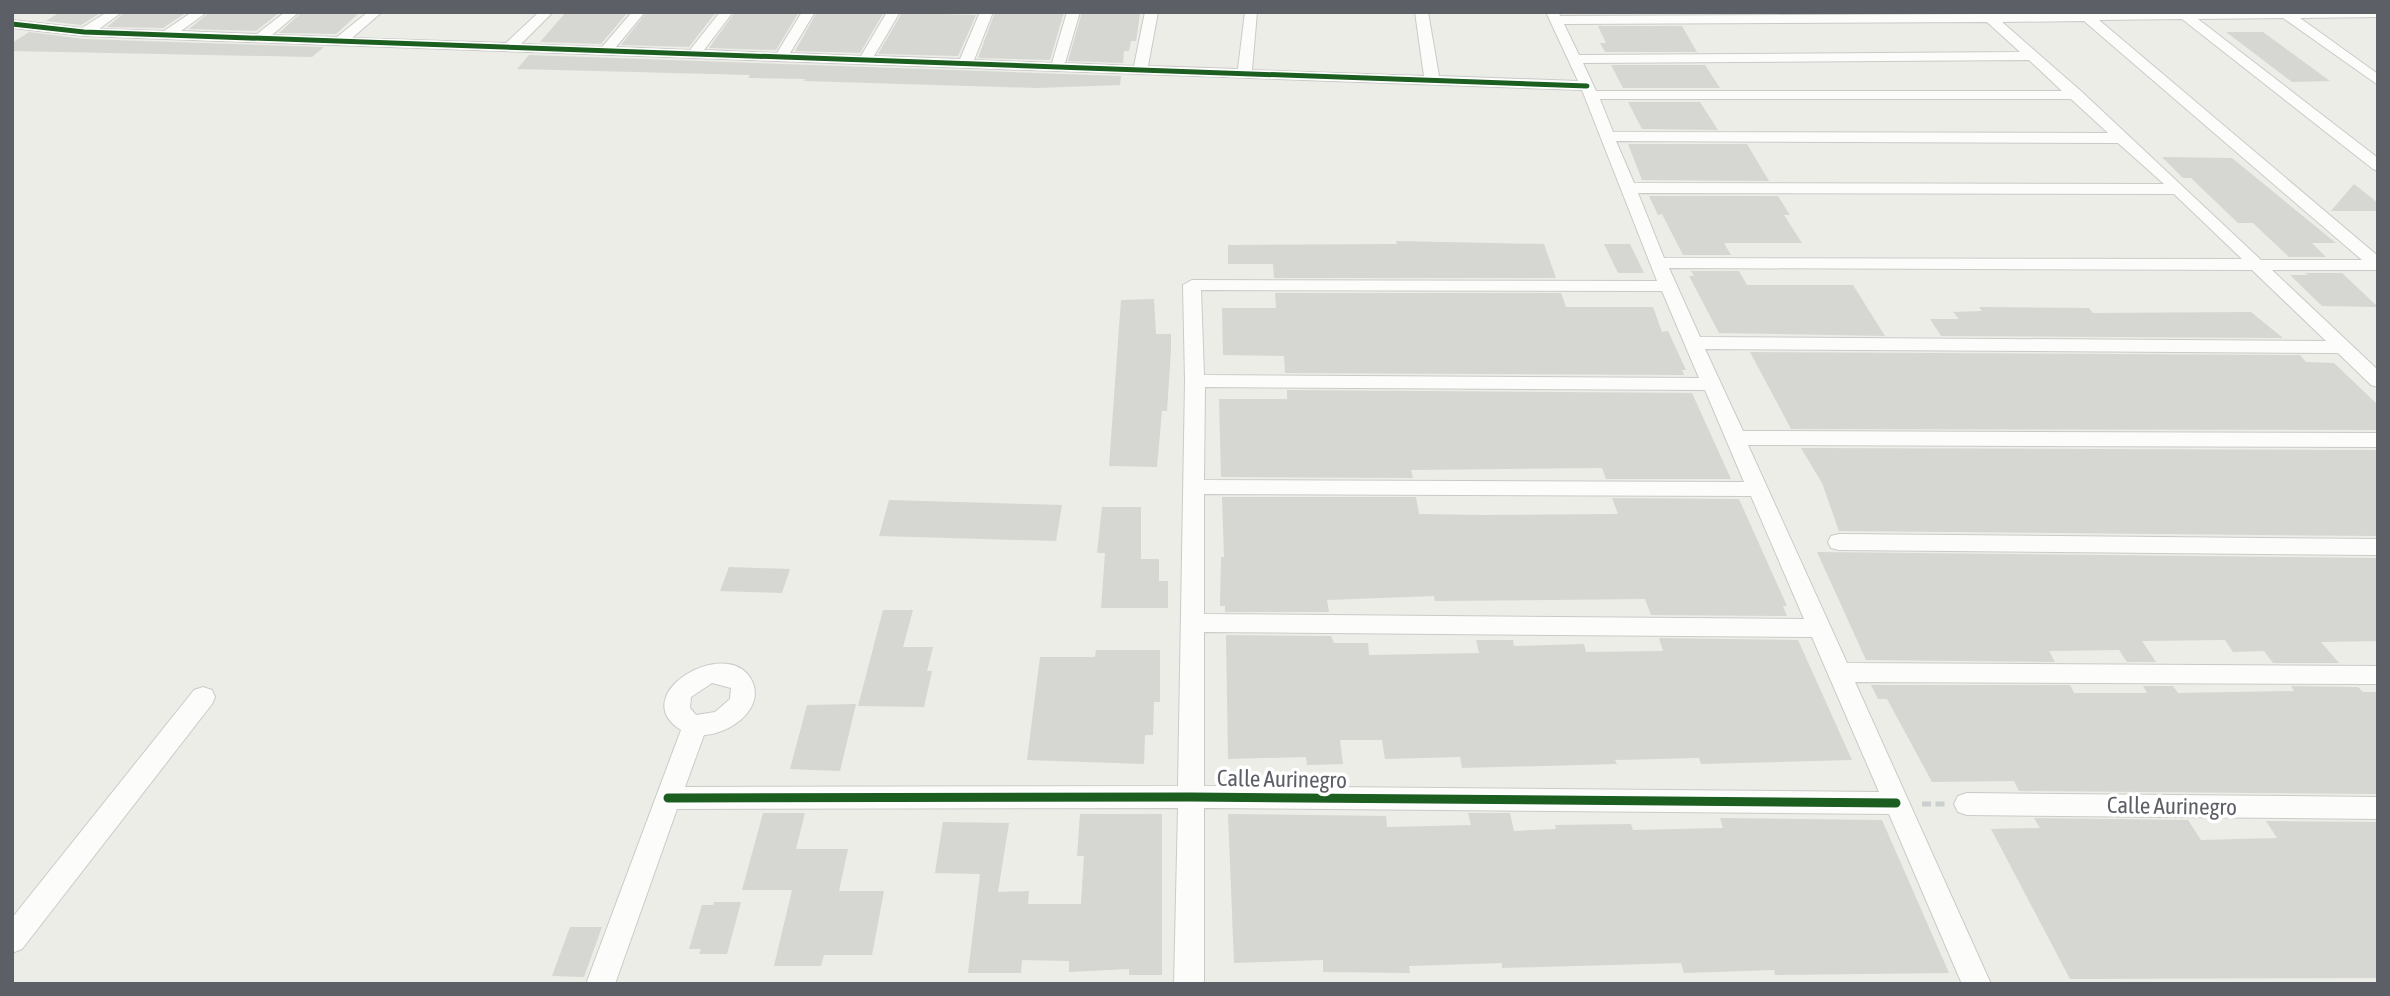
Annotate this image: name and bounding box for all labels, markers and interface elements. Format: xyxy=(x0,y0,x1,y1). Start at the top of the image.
street label: Calle Aurinegro xyxy=(1217,765,1347,793)
street label: Calle Aurinegro xyxy=(2107,792,2237,820)

